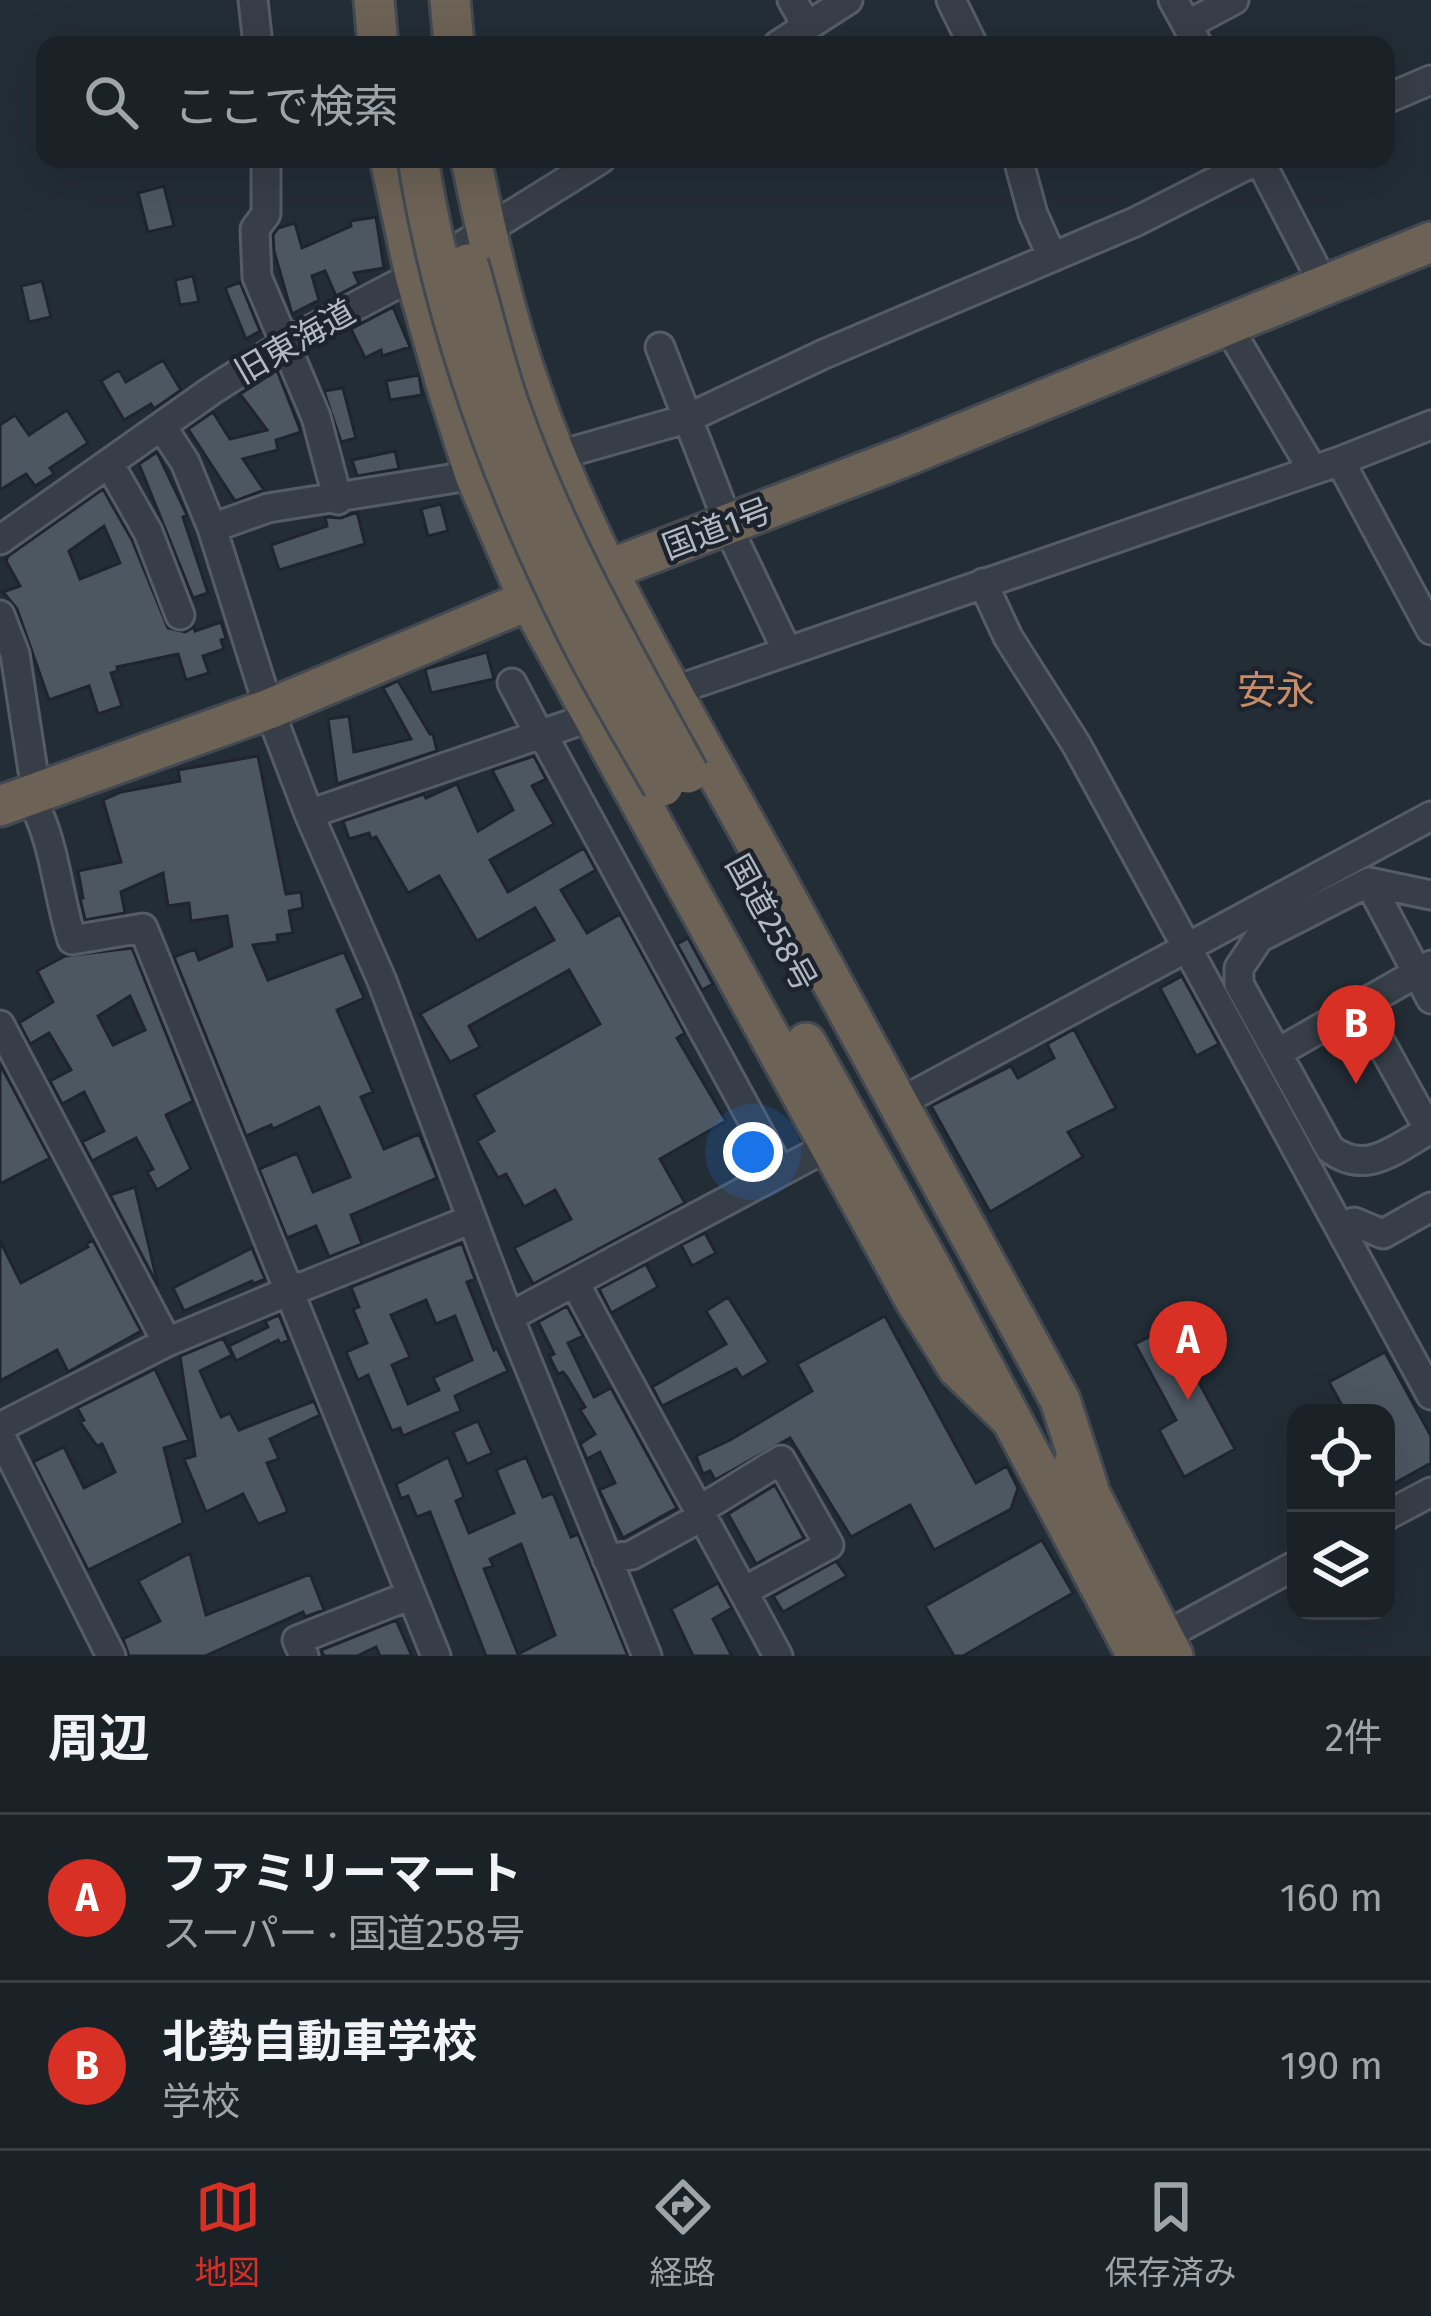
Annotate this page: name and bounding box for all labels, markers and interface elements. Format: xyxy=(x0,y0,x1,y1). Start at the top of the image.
search box xyxy=(36,36,1395,168)
icon: search xyxy=(78,69,144,135)
text: ここで検索 xyxy=(174,80,399,134)
street label: 旧東海道 xyxy=(228,292,362,392)
street label: 国道1号 xyxy=(657,490,777,568)
district label: 安永 xyxy=(1237,668,1315,714)
street label: 国道258号 xyxy=(717,848,825,998)
pin: B xyxy=(1317,985,1395,1084)
your location xyxy=(723,1122,783,1182)
pin: A xyxy=(1149,1301,1227,1400)
map controls xyxy=(1287,1404,1395,1620)
button: locate xyxy=(1287,1404,1395,1512)
button: layers xyxy=(1287,1512,1395,1620)
text: 周辺 xyxy=(48,1708,150,1770)
text: 2件 xyxy=(1325,1715,1383,1761)
text: ファミリーマート xyxy=(162,1847,522,1901)
text: A xyxy=(75,1875,99,1921)
text: 160 m xyxy=(1280,1875,1383,1921)
text: スーパー · 国道258号 xyxy=(162,1911,525,1957)
text: 北勢自動車学校 xyxy=(162,2015,477,2069)
text: B xyxy=(75,2043,99,2089)
text: 190 m xyxy=(1280,2043,1383,2089)
text: 学校 xyxy=(162,2079,240,2125)
tab: 地図 xyxy=(195,2174,261,2294)
tab: 経路 xyxy=(650,2174,716,2294)
tab: 保存済み xyxy=(1105,2174,1237,2294)

